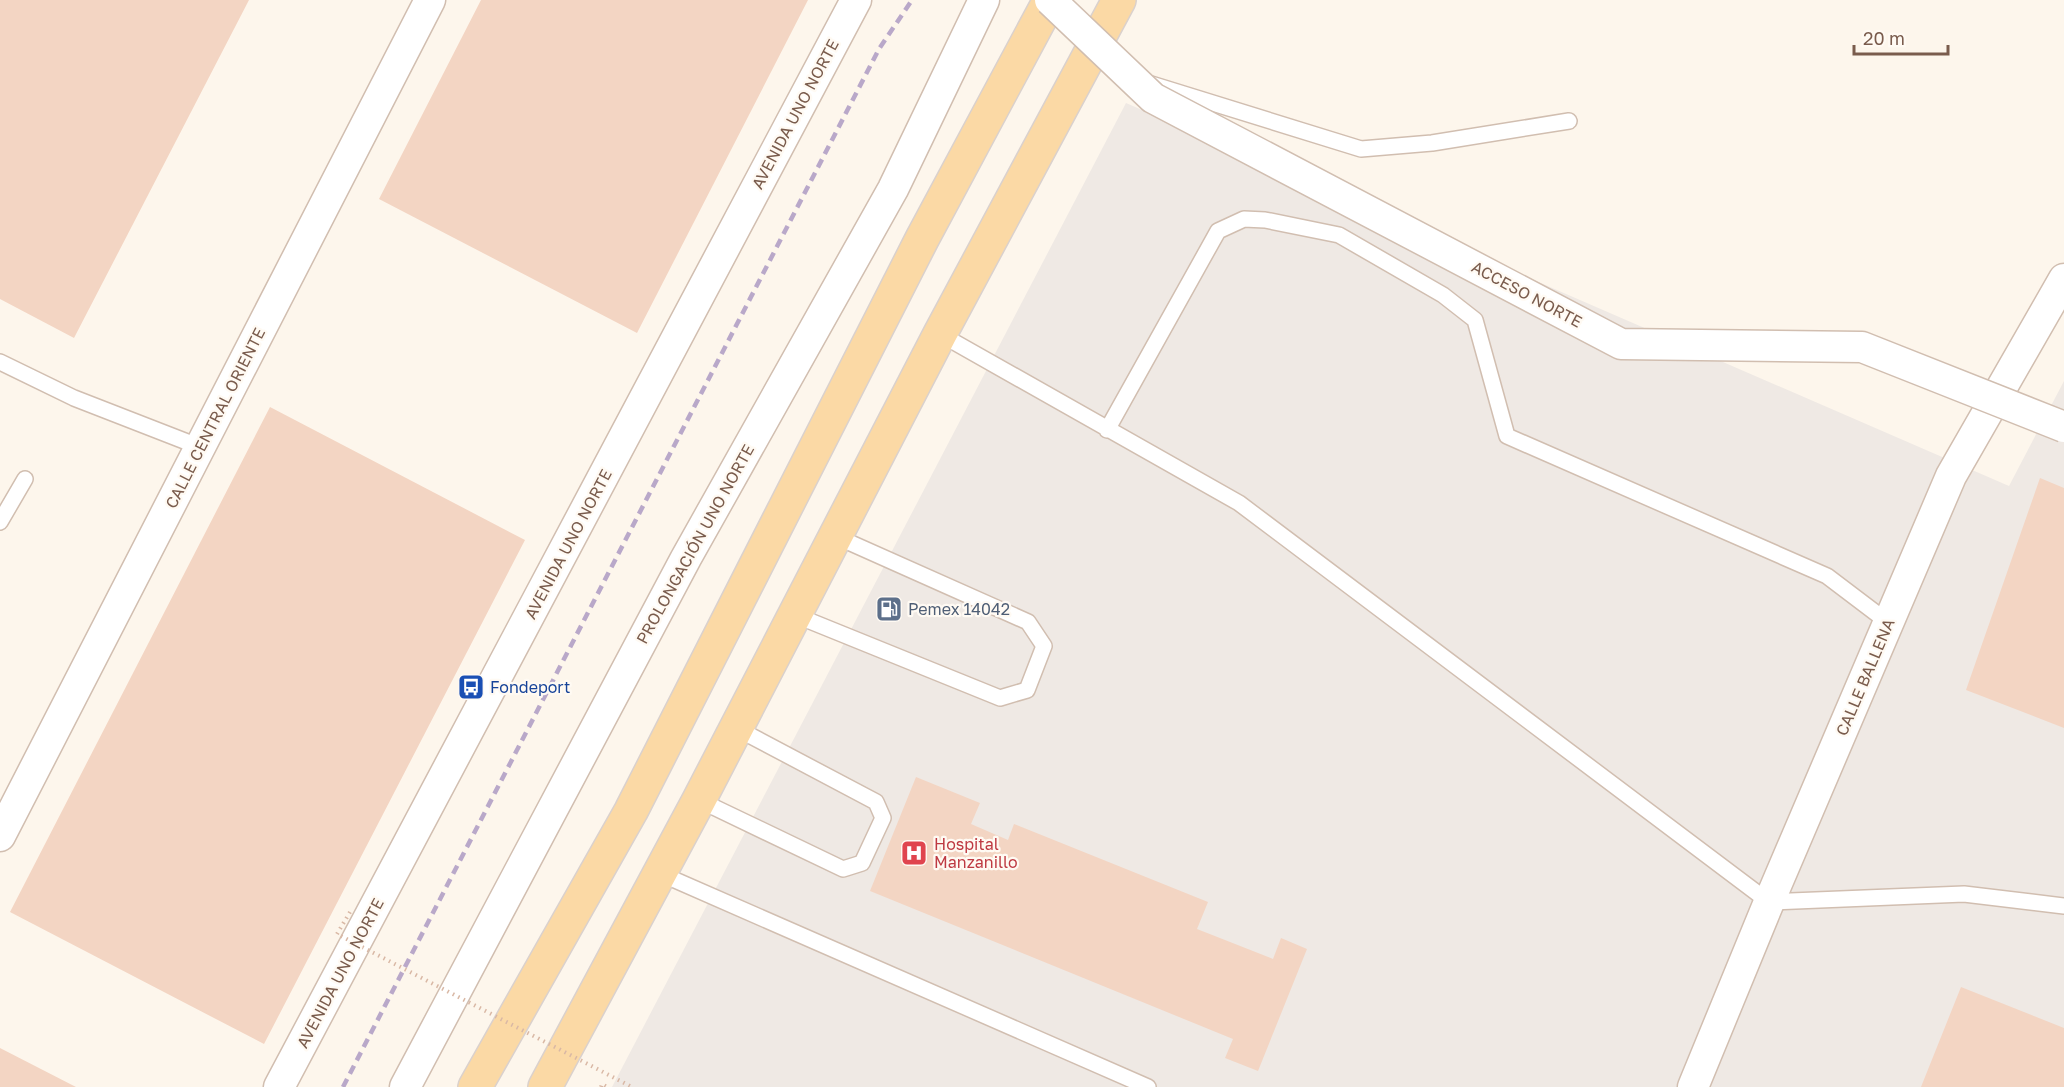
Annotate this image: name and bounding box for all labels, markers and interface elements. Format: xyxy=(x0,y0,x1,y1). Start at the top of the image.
scale bar xyxy=(1854,18,1948,56)
text: 20 m xyxy=(1863,27,1905,49)
street label: AVENIDA UNO NORTE xyxy=(747,36,843,192)
street label: ACCESO NORTE xyxy=(1468,256,1586,332)
street label: CALLE CENTRAL ORIENTE xyxy=(161,324,269,512)
street label: PROLONGACIÓN UNO NORTE xyxy=(632,441,758,647)
street label: AVENIDA UNO NORTE xyxy=(520,466,616,622)
fuel station icon: Pemex 14042 xyxy=(874,594,904,624)
place label: Pemex 14042 xyxy=(908,599,1010,619)
street label: CALLE BALLENA xyxy=(1831,615,1899,739)
bus stop icon: Fondeport xyxy=(456,672,486,702)
place label: Fondeport xyxy=(490,677,570,697)
place label: Hospital Manzanillo xyxy=(934,834,1018,872)
hospital icon: Hospital Manzanillo xyxy=(899,838,929,868)
street label: AVENIDA UNO NORTE xyxy=(292,895,388,1051)

